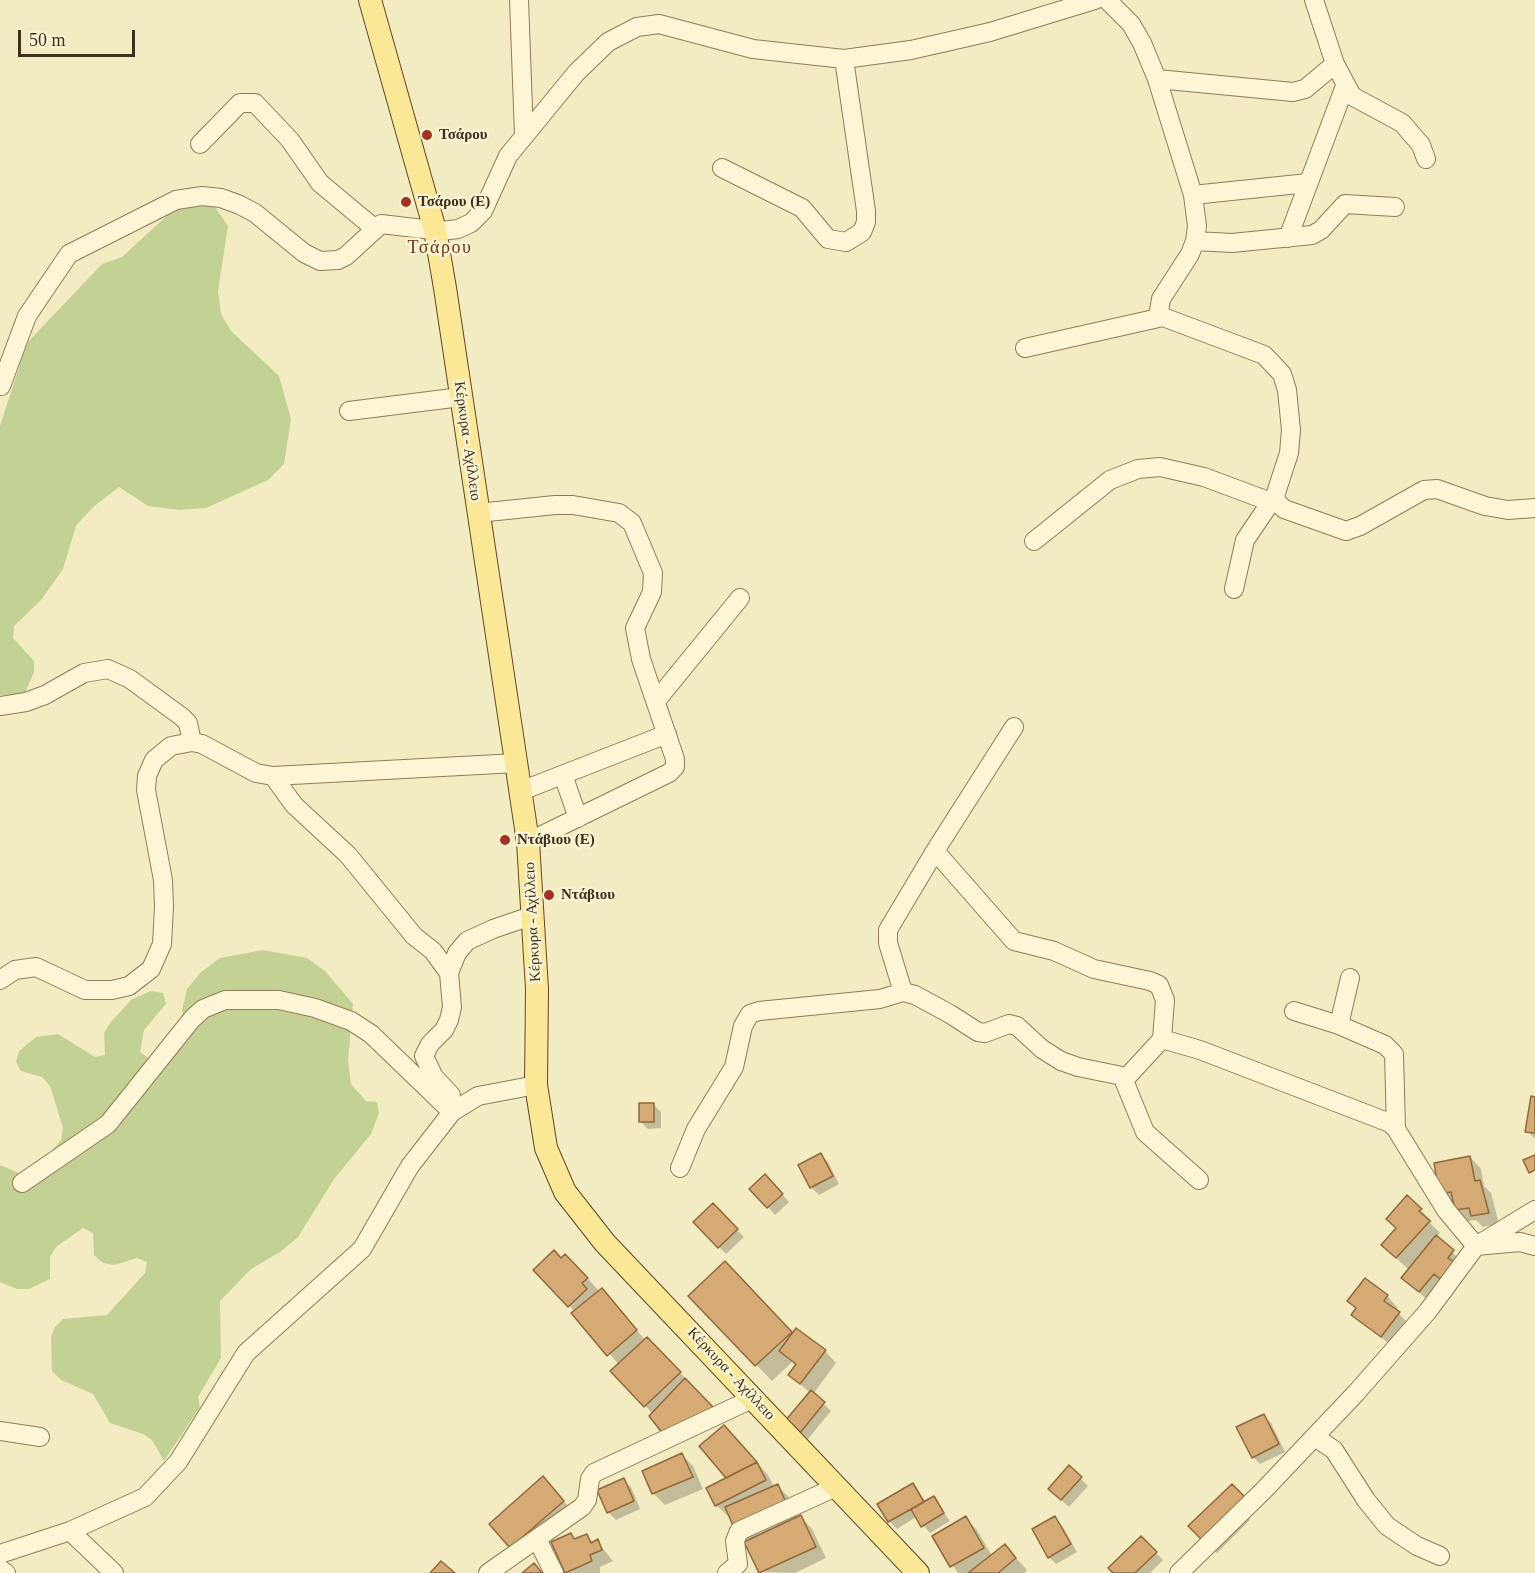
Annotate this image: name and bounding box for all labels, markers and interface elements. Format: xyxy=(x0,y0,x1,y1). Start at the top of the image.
scale bar xyxy=(21,18,138,56)
text: 50 m xyxy=(29,30,66,50)
place label: Τσάρου xyxy=(439,126,487,144)
marker: Τσάρου xyxy=(420,128,434,142)
place label: Τσάρου (E) xyxy=(418,193,490,211)
marker: Τσάρου (E) xyxy=(399,195,413,209)
district label: Τσάρου xyxy=(408,237,472,259)
street label: Κέρκυρα - Αχίλλειο xyxy=(450,380,484,502)
place label: Ντάβιου (E) xyxy=(517,831,595,849)
marker: Ντάβιου (E) xyxy=(498,833,512,847)
street label: Κέρκυρα - Αχίλλειο xyxy=(521,861,545,983)
place label: Ντάβιου xyxy=(561,886,615,904)
marker: Ντάβιου xyxy=(542,888,556,902)
street label: Κέρκυρα - Αχίλλειο xyxy=(683,1324,779,1424)

